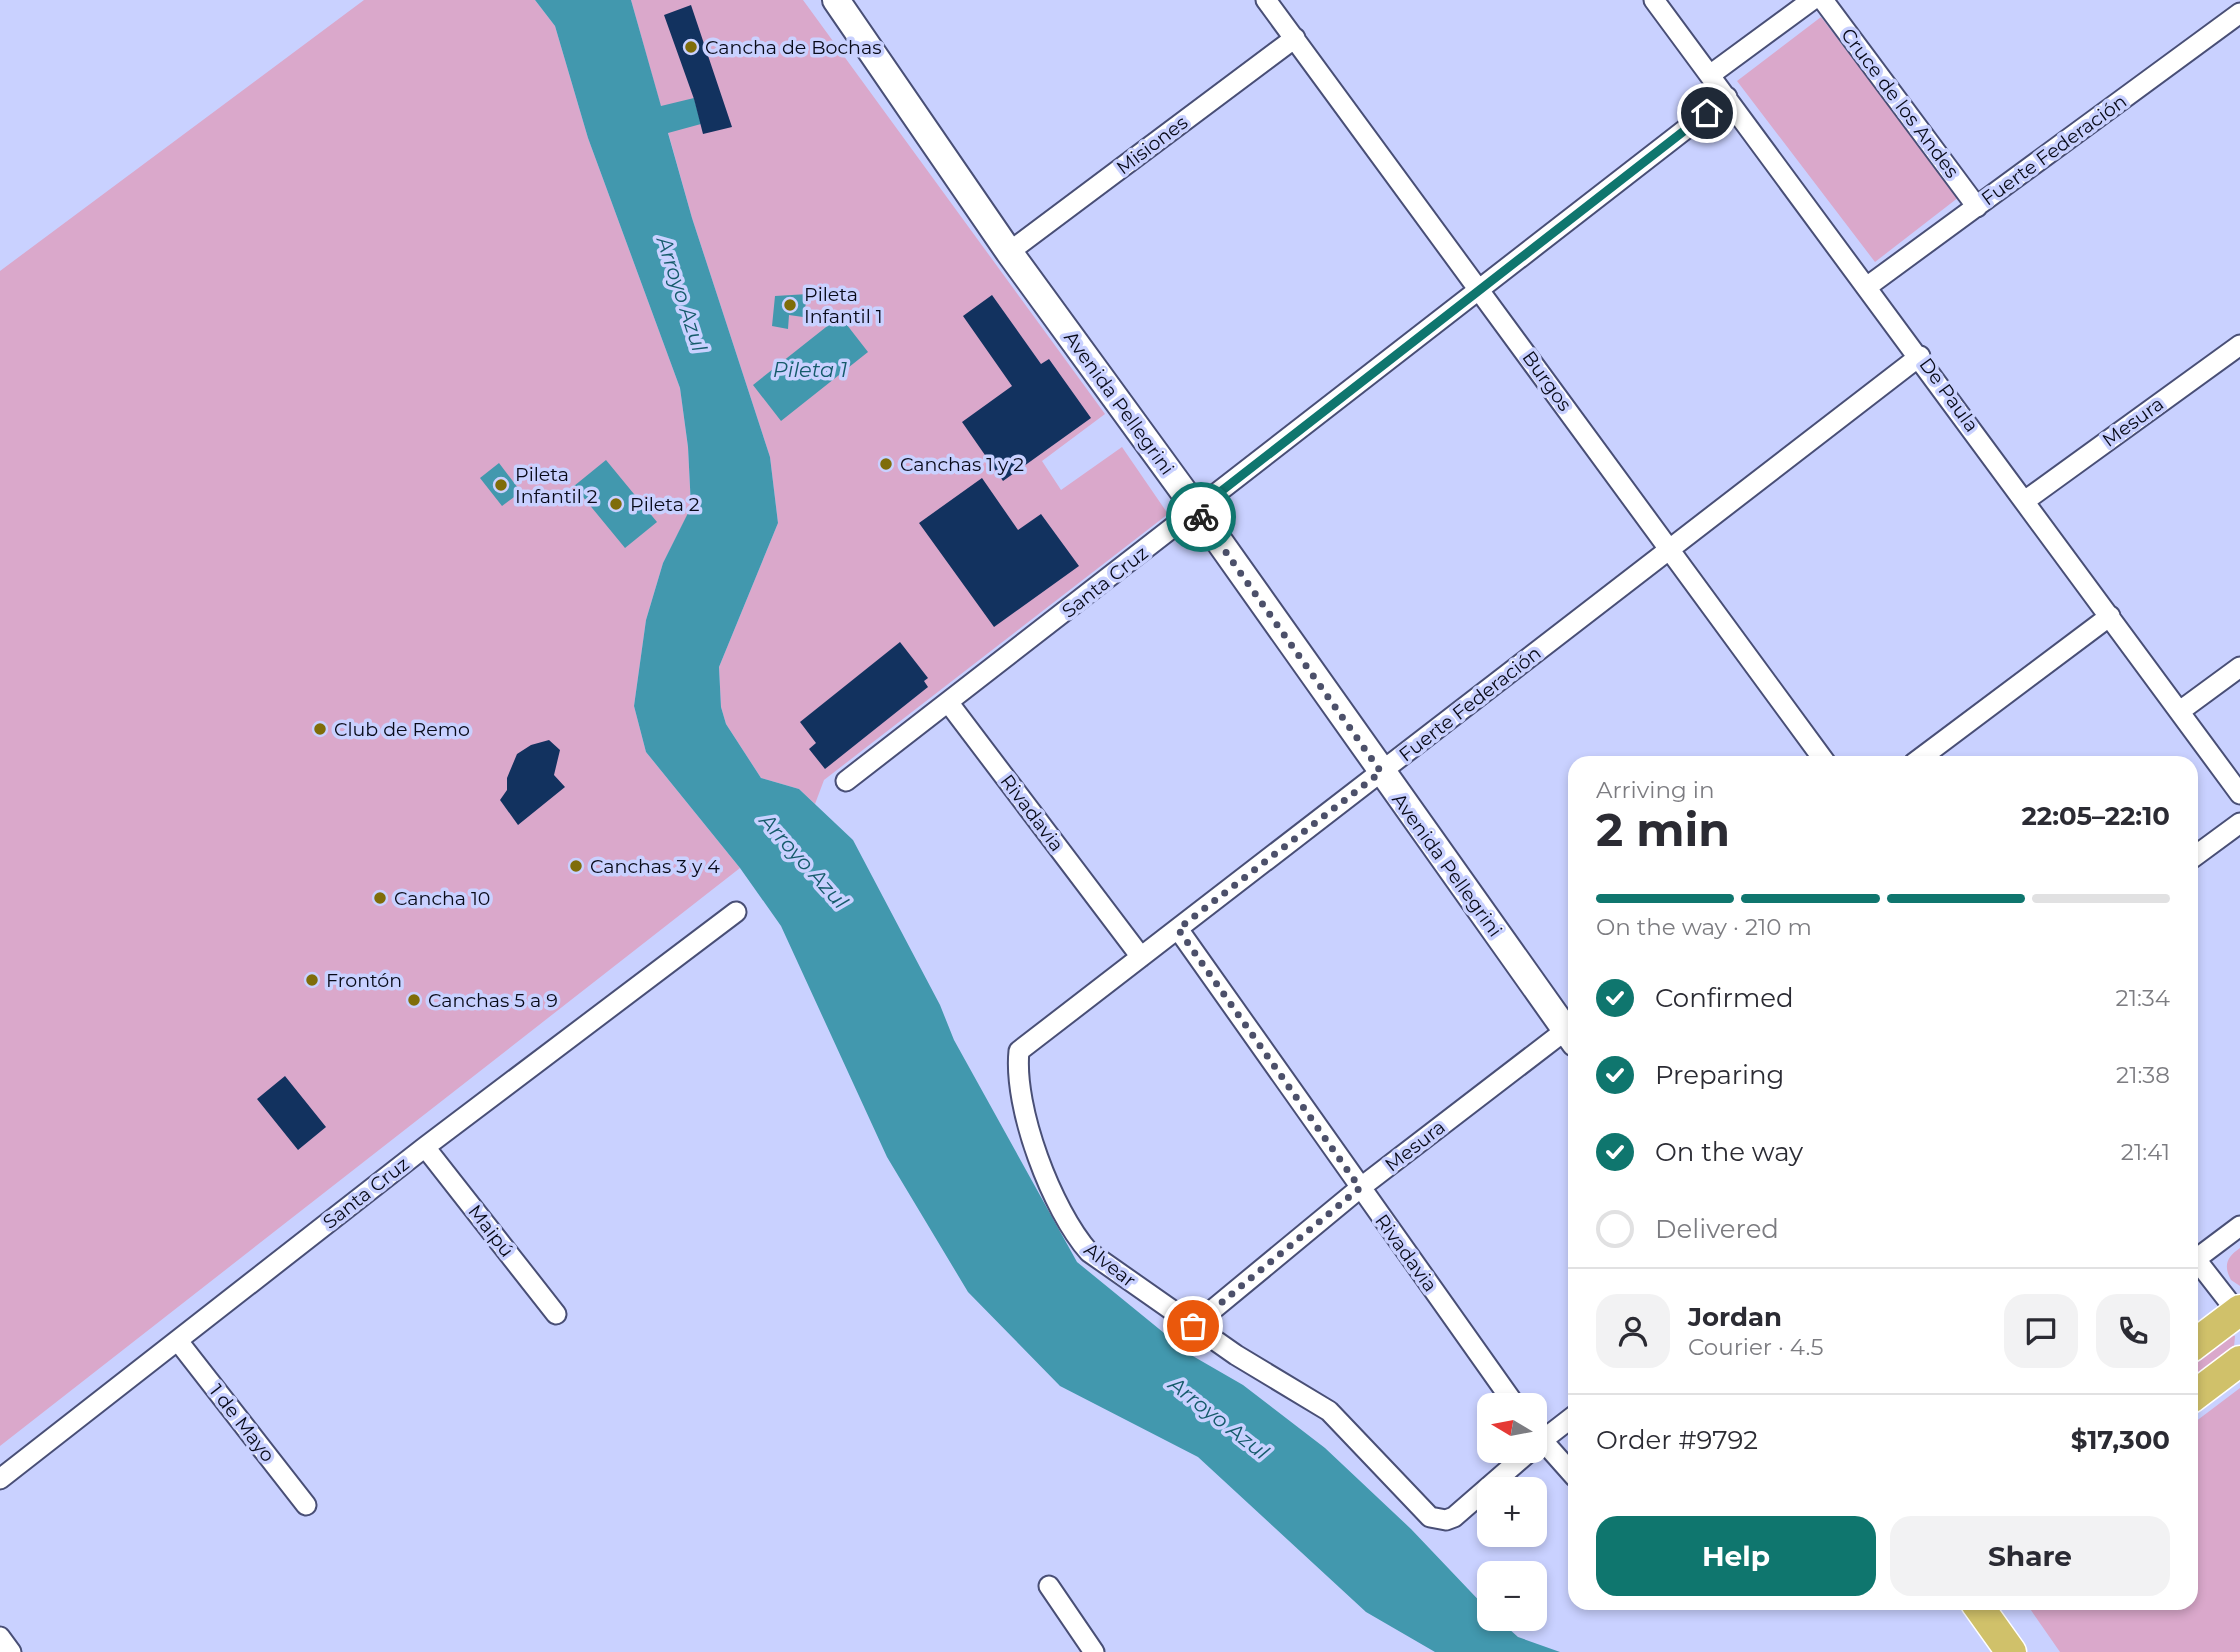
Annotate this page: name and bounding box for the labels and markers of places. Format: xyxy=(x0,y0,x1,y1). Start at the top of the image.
place label: Cancha de Bochas xyxy=(705,36,881,59)
marker: Cancha de Bochas xyxy=(683,39,699,55)
pin xyxy=(1677,83,1737,143)
place label: Pileta Infantil 1 xyxy=(804,283,883,328)
marker: Pileta Infantil 1 xyxy=(782,297,798,313)
place label: Canchas 1 y 2 xyxy=(900,453,1024,476)
marker: Canchas 1 y 2 xyxy=(878,456,894,472)
place label: Pileta Infantil 2 xyxy=(515,463,598,508)
marker: Pileta Infantil 2 xyxy=(493,477,509,493)
place label: Pileta 2 xyxy=(630,493,700,516)
marker: Pileta 2 xyxy=(608,496,624,512)
place label: Club de Remo xyxy=(334,718,470,741)
marker: Club de Remo xyxy=(312,721,328,737)
place label: Canchas 3 y 4 xyxy=(590,855,720,878)
marker: Canchas 3 y 4 xyxy=(568,858,584,874)
place label: Cancha 10 xyxy=(394,887,490,910)
marker: Cancha 10 xyxy=(372,890,388,906)
place label: Frontón xyxy=(326,969,402,992)
marker: Frontón xyxy=(304,972,320,988)
place label: Canchas 5 a 9 xyxy=(428,989,558,1012)
marker: Canchas 5 a 9 xyxy=(406,992,422,1008)
pin xyxy=(1163,1296,1223,1356)

